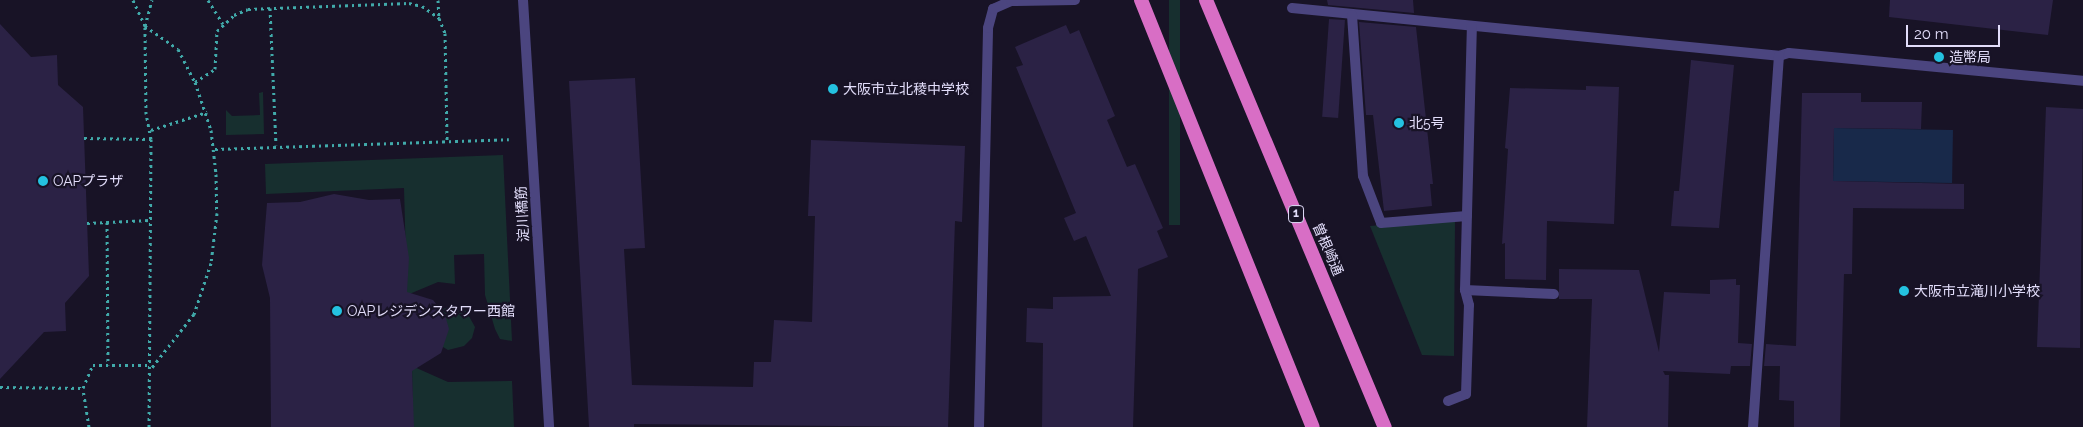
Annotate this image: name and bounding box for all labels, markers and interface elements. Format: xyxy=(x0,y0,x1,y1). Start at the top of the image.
scale bar xyxy=(1908,15,2002,47)
text: 20 m xyxy=(1914,25,1949,43)
place label: 造幣局 xyxy=(1949,49,1991,65)
marker: 造幣局 xyxy=(1933,51,1945,63)
place label: 大阪市立北稜中学校 xyxy=(843,81,969,97)
marker: 大阪市立北稜中学校 xyxy=(827,83,839,95)
place label: 北5号 xyxy=(1409,115,1445,131)
marker: 北5号 xyxy=(1393,117,1405,129)
place label: OAPプラザ xyxy=(53,173,123,189)
marker: OAPプラザ xyxy=(37,175,49,187)
street label: 淀川橋筋 xyxy=(512,186,532,242)
road number: 1 xyxy=(1287,204,1305,223)
street label: 曽根崎通 xyxy=(1309,220,1347,278)
place label: 大阪市立滝川小学校 xyxy=(1914,283,2040,299)
marker: 大阪市立滝川小学校 xyxy=(1898,285,1910,297)
place label: OAPレジデンスタワー西館 xyxy=(347,303,515,319)
marker: OAPレジデンスタワー西館 xyxy=(331,305,343,317)

